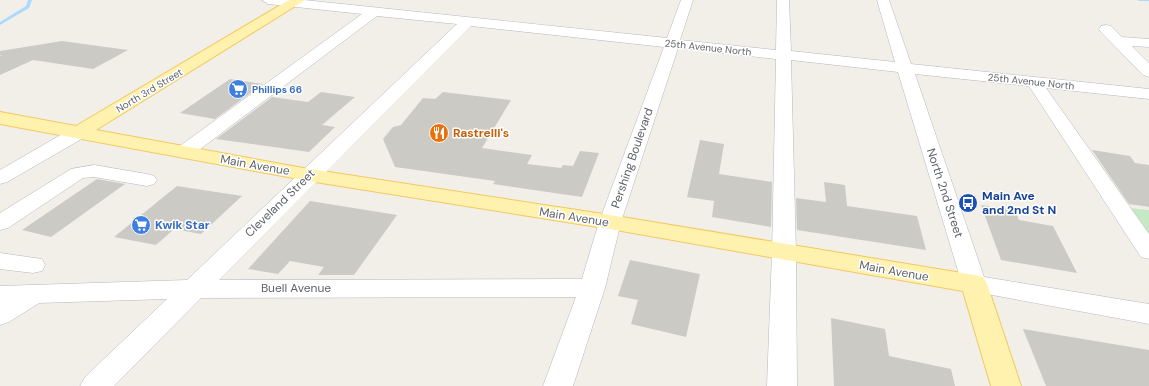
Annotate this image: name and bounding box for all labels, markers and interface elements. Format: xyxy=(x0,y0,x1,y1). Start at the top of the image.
street label: 25th Avenue North xyxy=(664,36,752,59)
street label: North 3rd Street xyxy=(114,65,185,115)
street label: 25th Avenue North xyxy=(987,70,1075,93)
supermarket icon: Phillips 66 xyxy=(227,78,249,100)
place label: Phillips 66 xyxy=(252,83,302,96)
street label: Pershing Boulevard xyxy=(607,106,657,210)
restaurant icon: Rastrelli's xyxy=(428,122,450,144)
place label: Rastrelli's xyxy=(453,125,509,141)
street label: North 2nd Street xyxy=(923,146,967,240)
street label: Main Avenue xyxy=(219,151,291,179)
street label: Cleveland Street xyxy=(242,165,319,241)
place label: Main Ave and 2nd St N xyxy=(982,188,1056,218)
bus stop icon: Main Ave and 2nd St N xyxy=(957,192,979,214)
street label: Main Avenue xyxy=(538,204,610,230)
supermarket icon: Kwik Star xyxy=(130,214,152,236)
place label: Kwik Star xyxy=(155,217,210,233)
street label: Main Avenue xyxy=(858,257,930,285)
street label: Buell Avenue xyxy=(261,280,331,296)

